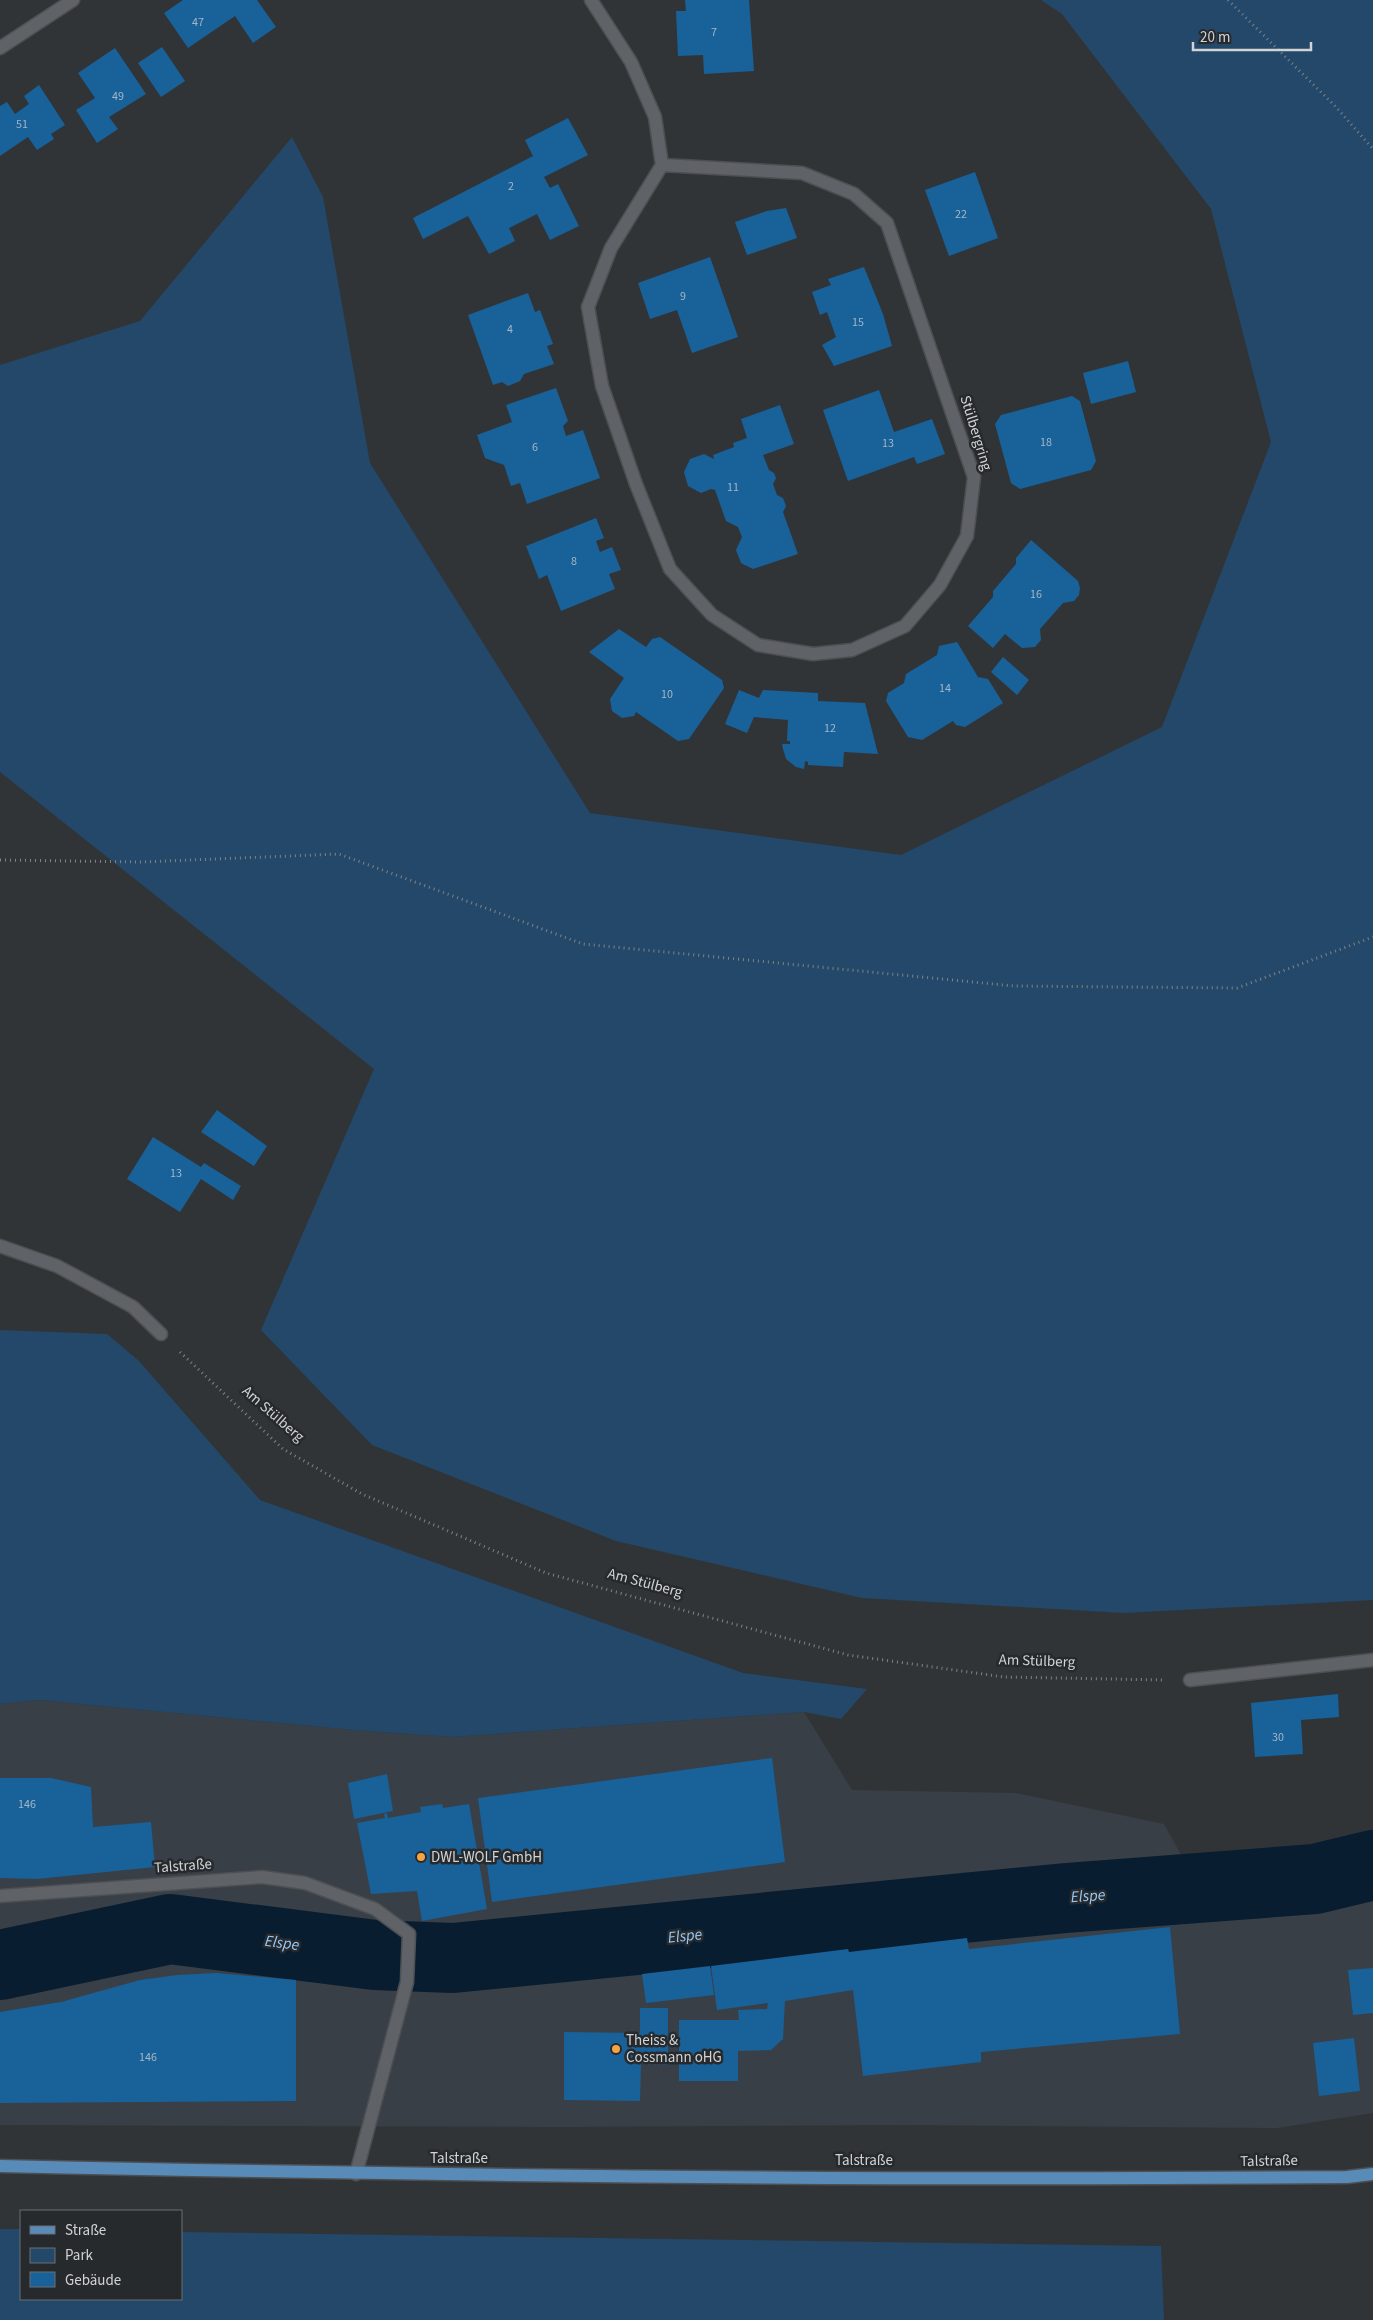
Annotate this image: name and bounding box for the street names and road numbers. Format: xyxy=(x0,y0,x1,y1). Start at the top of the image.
street label: Stülbergring xyxy=(955,393,998,474)
street label: Am Stülberg xyxy=(237,1381,309,1447)
street label: Am Stülberg xyxy=(605,1563,685,1603)
street label: Am Stülberg xyxy=(998,1649,1076,1673)
street label: Talstraße xyxy=(153,1854,213,1878)
street label: Talstraße xyxy=(430,2148,488,2169)
street label: Talstraße xyxy=(835,2150,893,2171)
street label: Talstraße xyxy=(1240,2150,1298,2172)

